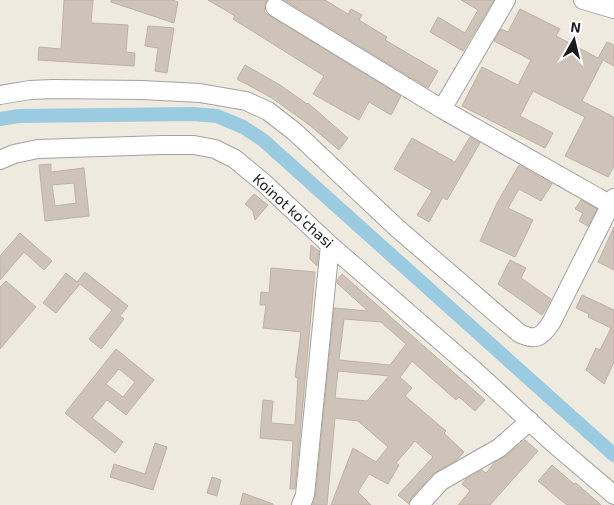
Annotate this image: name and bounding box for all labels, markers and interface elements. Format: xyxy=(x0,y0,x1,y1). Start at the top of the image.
north arrow xyxy=(549,15,599,65)
text: N xyxy=(570,18,582,36)
street label: Koinot koʻchasi xyxy=(250,169,338,251)

